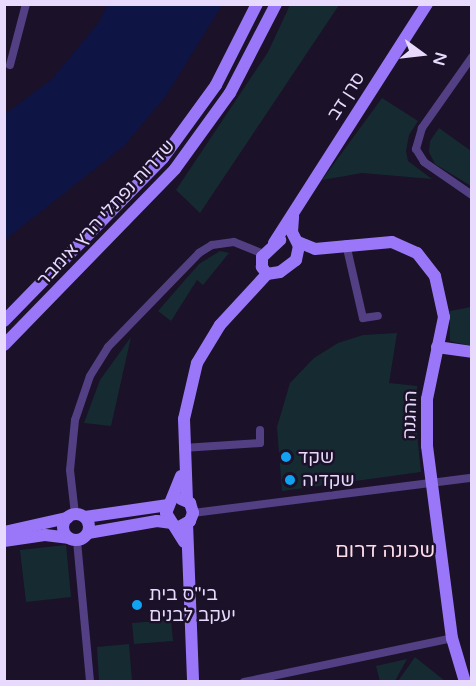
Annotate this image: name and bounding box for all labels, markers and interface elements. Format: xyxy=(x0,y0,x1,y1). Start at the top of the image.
north arrow xyxy=(392,24,452,84)
text: N xyxy=(428,50,451,67)
street label: סרן דב xyxy=(323,68,369,124)
street label: שדרות נפתלי הרץ אימבר xyxy=(33,135,179,291)
street label: ההגנה xyxy=(398,390,422,440)
place label: שקד xyxy=(298,446,334,468)
marker: שקד xyxy=(279,450,293,464)
place label: שקדיה xyxy=(302,469,354,491)
marker: שקדיה xyxy=(283,473,297,487)
district label: שכונה דרום xyxy=(335,539,435,563)
place label: בי"ס בית יעקב לבנים xyxy=(149,584,236,626)
marker: בי"ס בית יעקב לבנים xyxy=(130,598,144,612)

